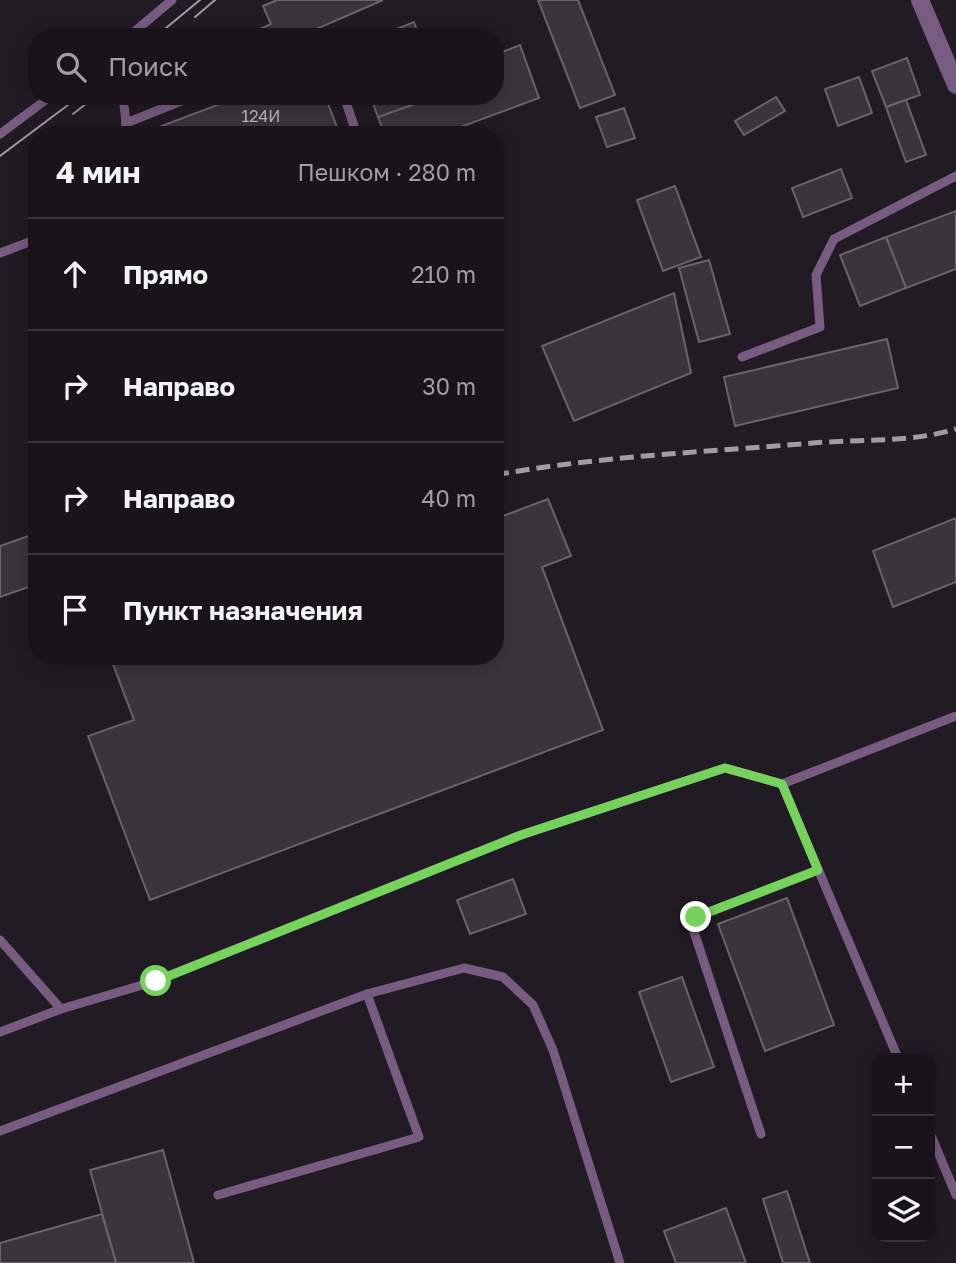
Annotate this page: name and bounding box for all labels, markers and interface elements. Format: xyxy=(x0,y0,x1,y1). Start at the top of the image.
search box xyxy=(28,28,504,105)
icon: search xyxy=(52,48,90,86)
text: Поиск xyxy=(108,51,188,82)
house number: 124И xyxy=(242,106,280,126)
text: 4 мин xyxy=(56,154,140,190)
text: Пешком · 280 m xyxy=(298,158,476,186)
icon: ahead xyxy=(56,255,94,293)
text: Прямо xyxy=(123,259,208,290)
text: 210 m xyxy=(411,260,476,288)
icon: right xyxy=(56,367,94,405)
text: Направо xyxy=(123,371,235,402)
text: 30 m xyxy=(422,372,476,400)
icon: right xyxy=(56,479,94,517)
text: Направо xyxy=(123,483,235,514)
text: 40 m xyxy=(422,484,476,512)
icon: arrive xyxy=(56,591,94,629)
text: Пункт назначения xyxy=(123,595,363,626)
route end xyxy=(680,901,711,932)
route start xyxy=(140,965,171,996)
map controls xyxy=(872,1053,935,1242)
button: + xyxy=(872,1053,935,1116)
button: − xyxy=(872,1116,935,1179)
button: layers xyxy=(872,1179,935,1242)

